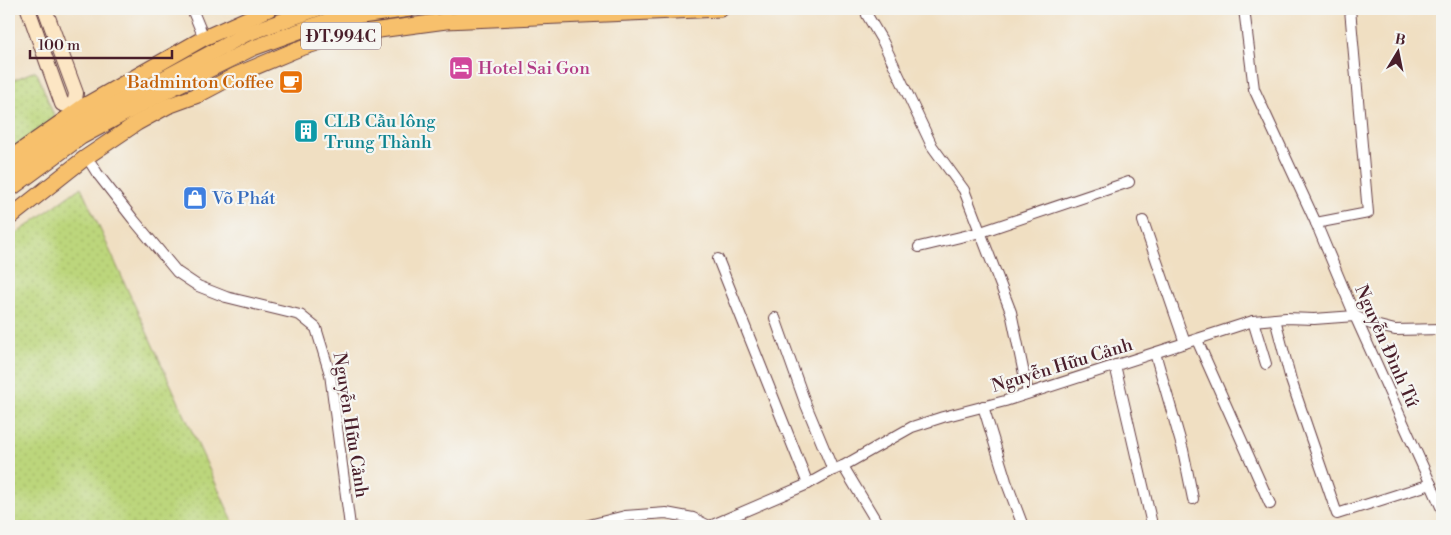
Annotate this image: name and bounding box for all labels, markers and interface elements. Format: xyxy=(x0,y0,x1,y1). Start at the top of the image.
road number: ĐT.994C xyxy=(301,22,381,50)
scale bar xyxy=(30,28,172,60)
north arrow xyxy=(1374,28,1424,78)
text: B xyxy=(1393,30,1407,50)
text: 100 m xyxy=(38,36,80,55)
hotel icon: Hotel Sai Gon xyxy=(448,55,474,81)
place label: Hotel Sai Gon xyxy=(478,57,590,80)
cafe icon: Badminton Coffee xyxy=(278,69,304,95)
place label: Badminton Coffee xyxy=(126,71,274,94)
place label: CLB Cầu lông Trung Thành xyxy=(324,110,436,154)
building icon: CLB Cầu lông Trung Thành xyxy=(293,118,319,144)
shop icon: Võ Phát xyxy=(182,185,208,211)
place label: Võ Phát xyxy=(211,187,276,210)
street label: Nguyễn Đình Tứ xyxy=(1349,281,1424,412)
street label: Nguyễn Hữu Cảnh xyxy=(989,333,1136,398)
street label: Nguyễn Hữu Cảnh xyxy=(328,351,373,500)

